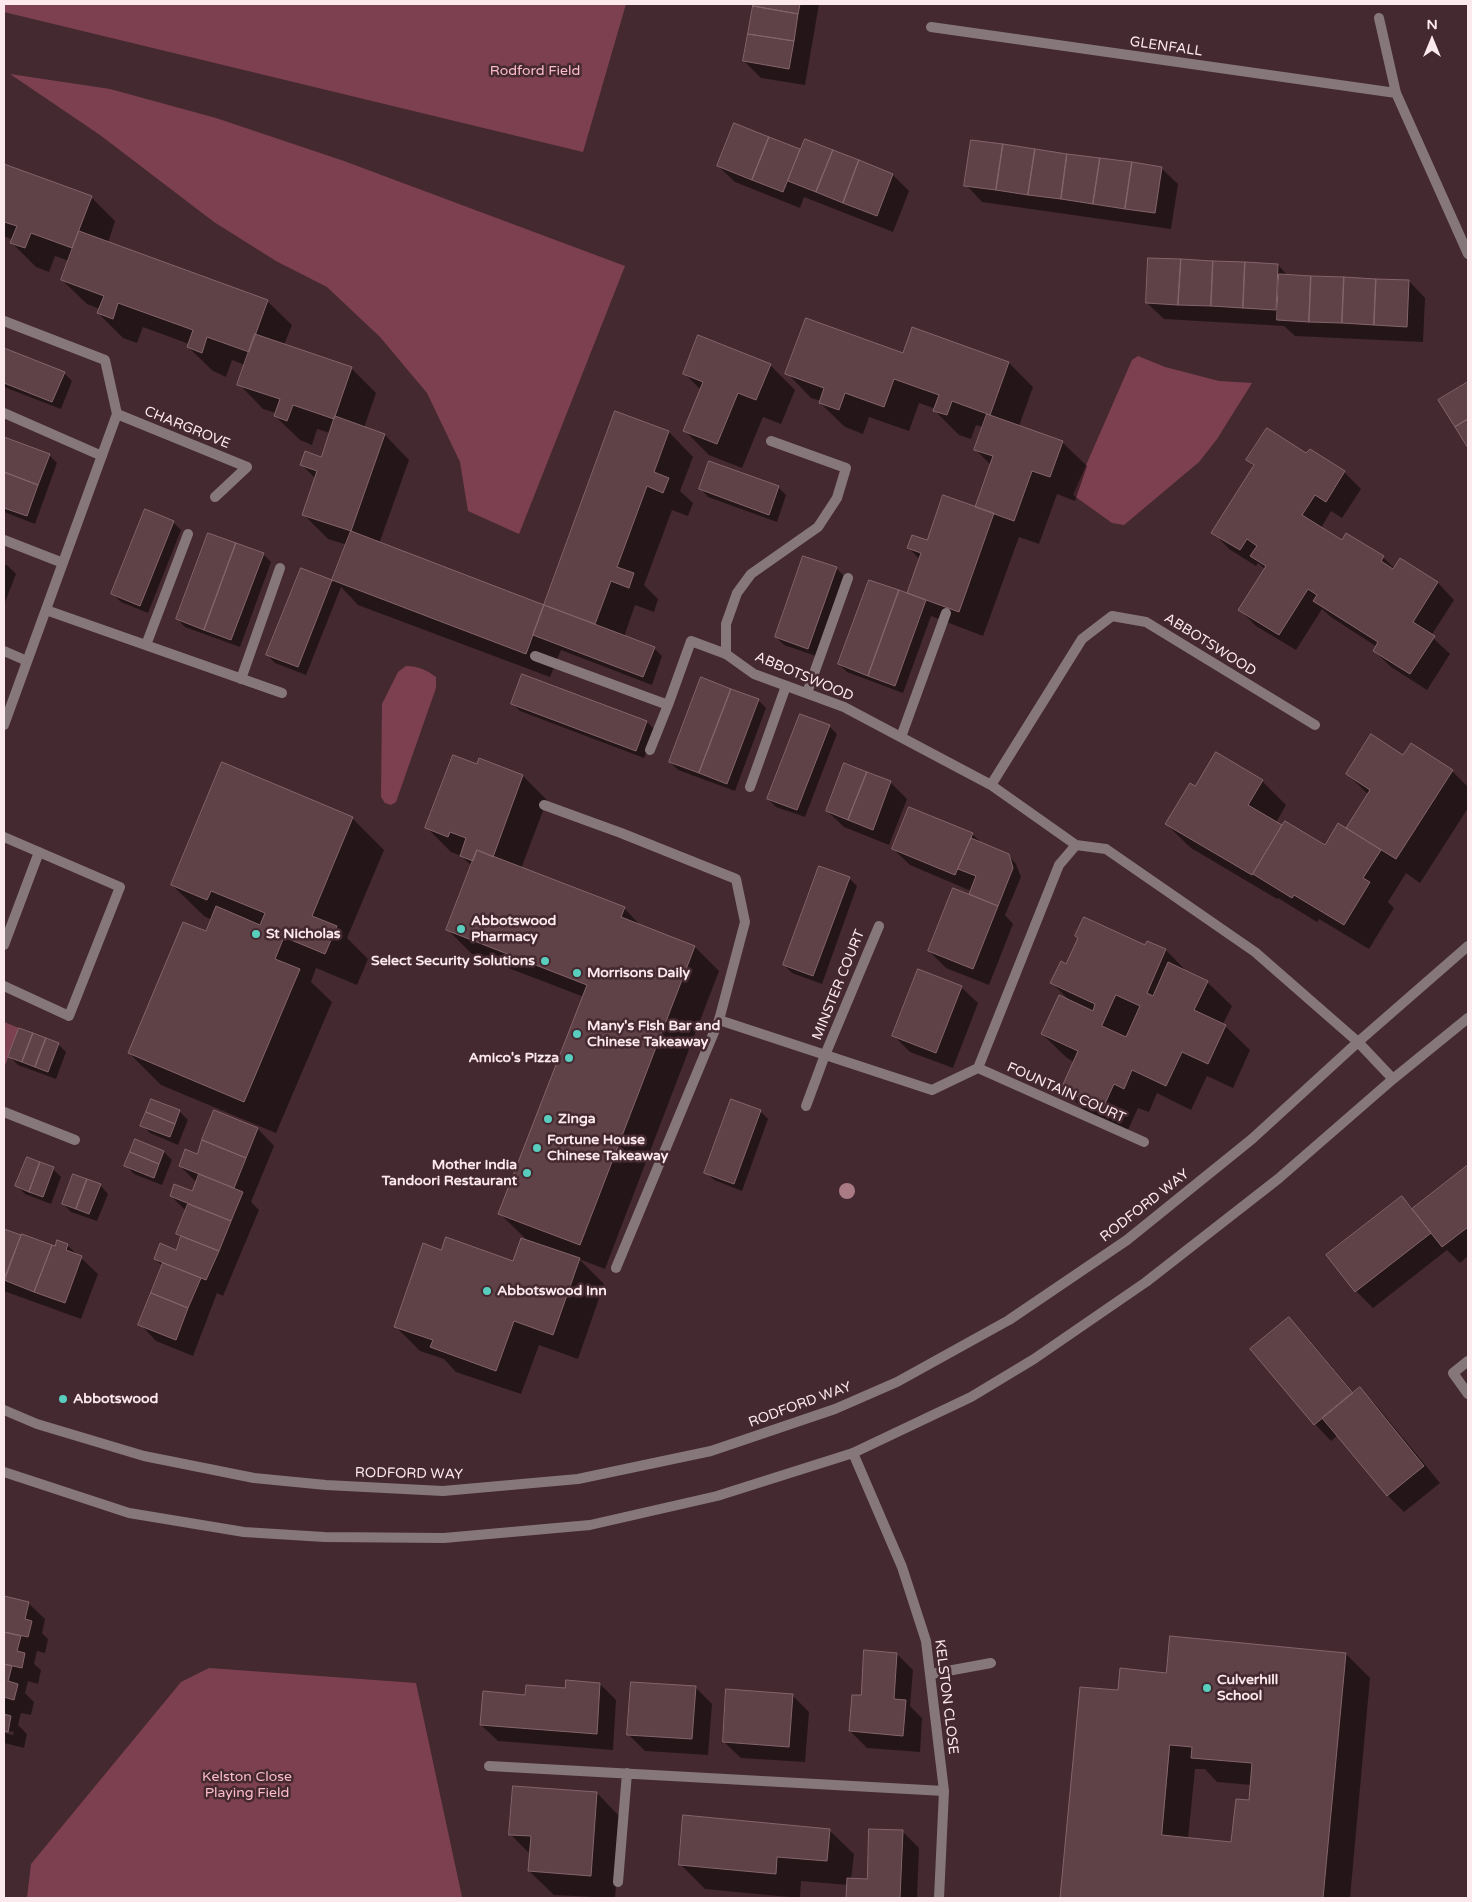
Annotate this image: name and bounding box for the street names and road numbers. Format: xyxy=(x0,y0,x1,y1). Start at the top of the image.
street label: GLENFALL xyxy=(1129,34,1203,60)
street label: CHARGROVE xyxy=(142,403,232,453)
street label: ABBOTSWOOD xyxy=(1161,610,1259,680)
street label: ABBOTSWOOD xyxy=(752,649,856,705)
street label: MINSTER COURT xyxy=(809,927,869,1043)
street label: FOUNTAIN COURT xyxy=(1004,1059,1128,1127)
street label: RODFORD WAY xyxy=(1097,1166,1193,1246)
street label: RODFORD WAY xyxy=(746,1379,854,1431)
street label: RODFORD WAY xyxy=(355,1465,463,1483)
street label: KELSTON CLOSE xyxy=(931,1639,961,1755)

